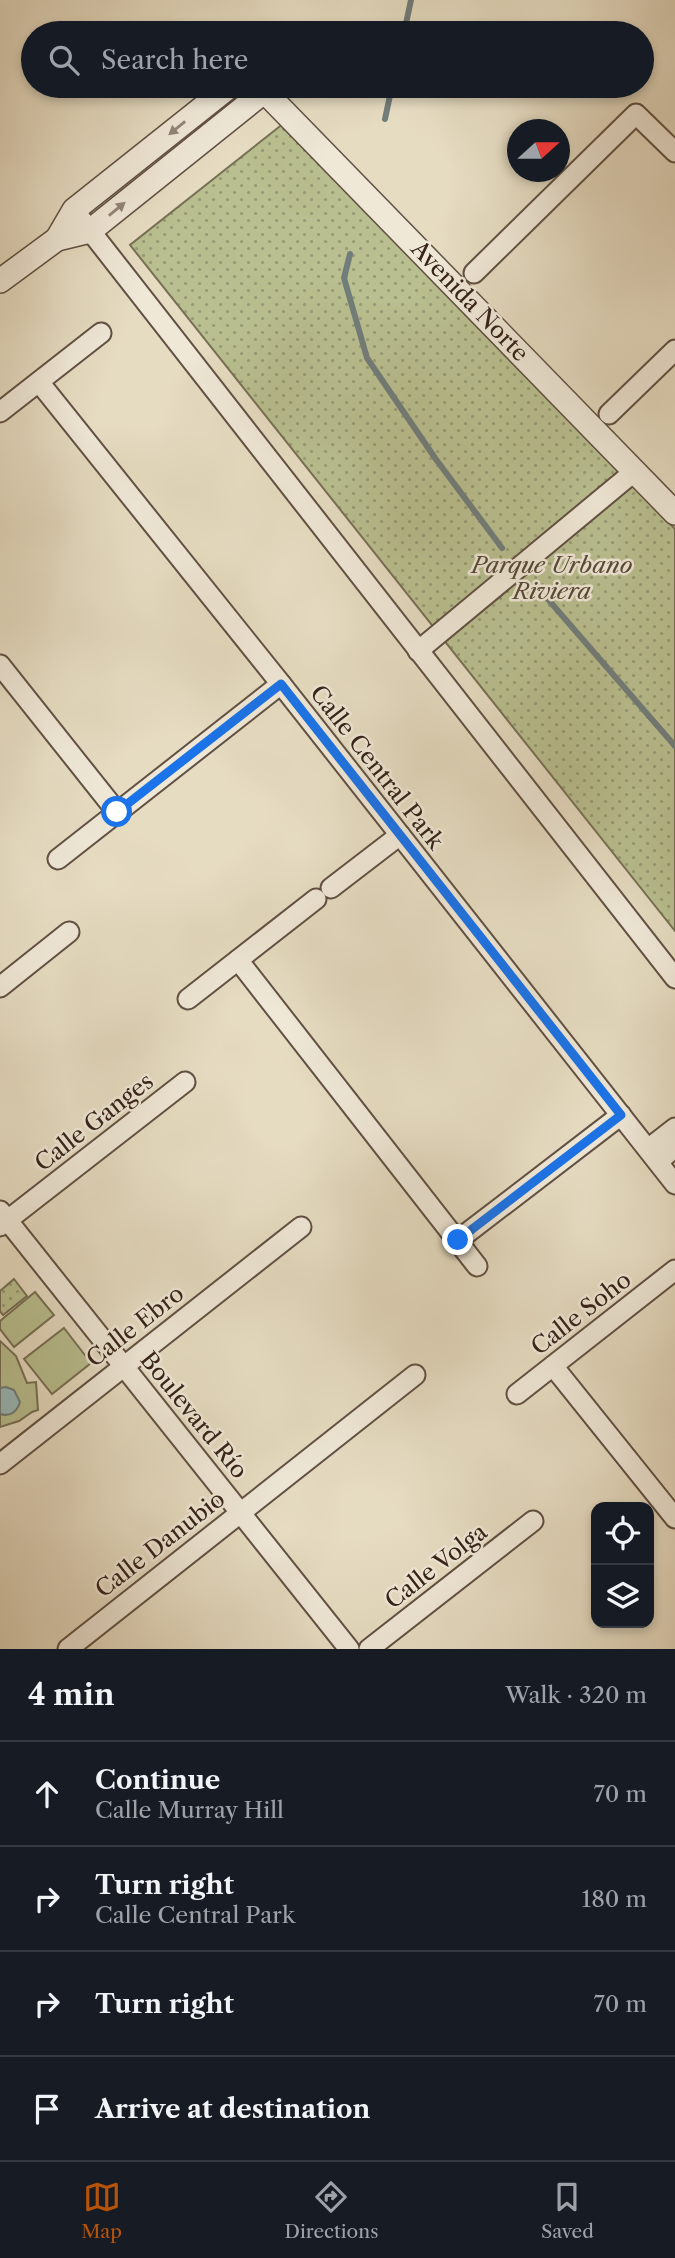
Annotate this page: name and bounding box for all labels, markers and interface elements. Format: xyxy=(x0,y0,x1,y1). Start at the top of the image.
search box xyxy=(21,21,654,98)
icon: search xyxy=(45,41,83,79)
text: Search here xyxy=(101,44,248,76)
north arrow xyxy=(507,119,570,182)
one-way arrow xyxy=(168,121,186,136)
one-way arrow xyxy=(108,202,125,217)
street label: Avenida Norte xyxy=(405,234,535,367)
park label: Parque Urbano Riviera xyxy=(470,551,633,605)
street label: Calle Central Park xyxy=(304,679,451,856)
route start xyxy=(101,796,132,827)
street label: Calle Ganges xyxy=(29,1067,159,1177)
route end xyxy=(442,1224,473,1255)
street label: Calle Soho xyxy=(526,1265,636,1361)
street label: Calle Ebro xyxy=(81,1279,189,1373)
street label: Boulevard Río xyxy=(134,1346,254,1484)
street label: Calle Danubio xyxy=(90,1485,230,1603)
map controls xyxy=(591,1502,654,1628)
button: locate xyxy=(591,1502,654,1565)
street label: Calle Volga xyxy=(380,1517,493,1614)
button: layers xyxy=(591,1565,654,1628)
text: 4 min xyxy=(28,1676,114,1713)
text: Walk · 320 m xyxy=(505,1681,647,1709)
text: Continue xyxy=(95,1764,220,1796)
icon: ahead xyxy=(28,1775,66,1813)
text: 70 m xyxy=(594,1780,647,1808)
text: Calle Murray Hill xyxy=(95,1796,284,1824)
text: Turn right xyxy=(95,1869,234,1901)
icon: right xyxy=(28,1880,66,1918)
text: 180 m xyxy=(582,1885,647,1913)
text: Calle Central Park xyxy=(95,1901,295,1929)
icon: right xyxy=(28,1985,66,2023)
text: Turn right xyxy=(95,1988,234,2020)
text: 70 m xyxy=(594,1990,647,2018)
icon: arrive xyxy=(28,2090,66,2128)
text: Arrive at destination xyxy=(95,2093,370,2125)
tab: Map xyxy=(81,2178,122,2243)
tab: Directions xyxy=(285,2178,378,2243)
tab: Saved xyxy=(541,2178,594,2243)

